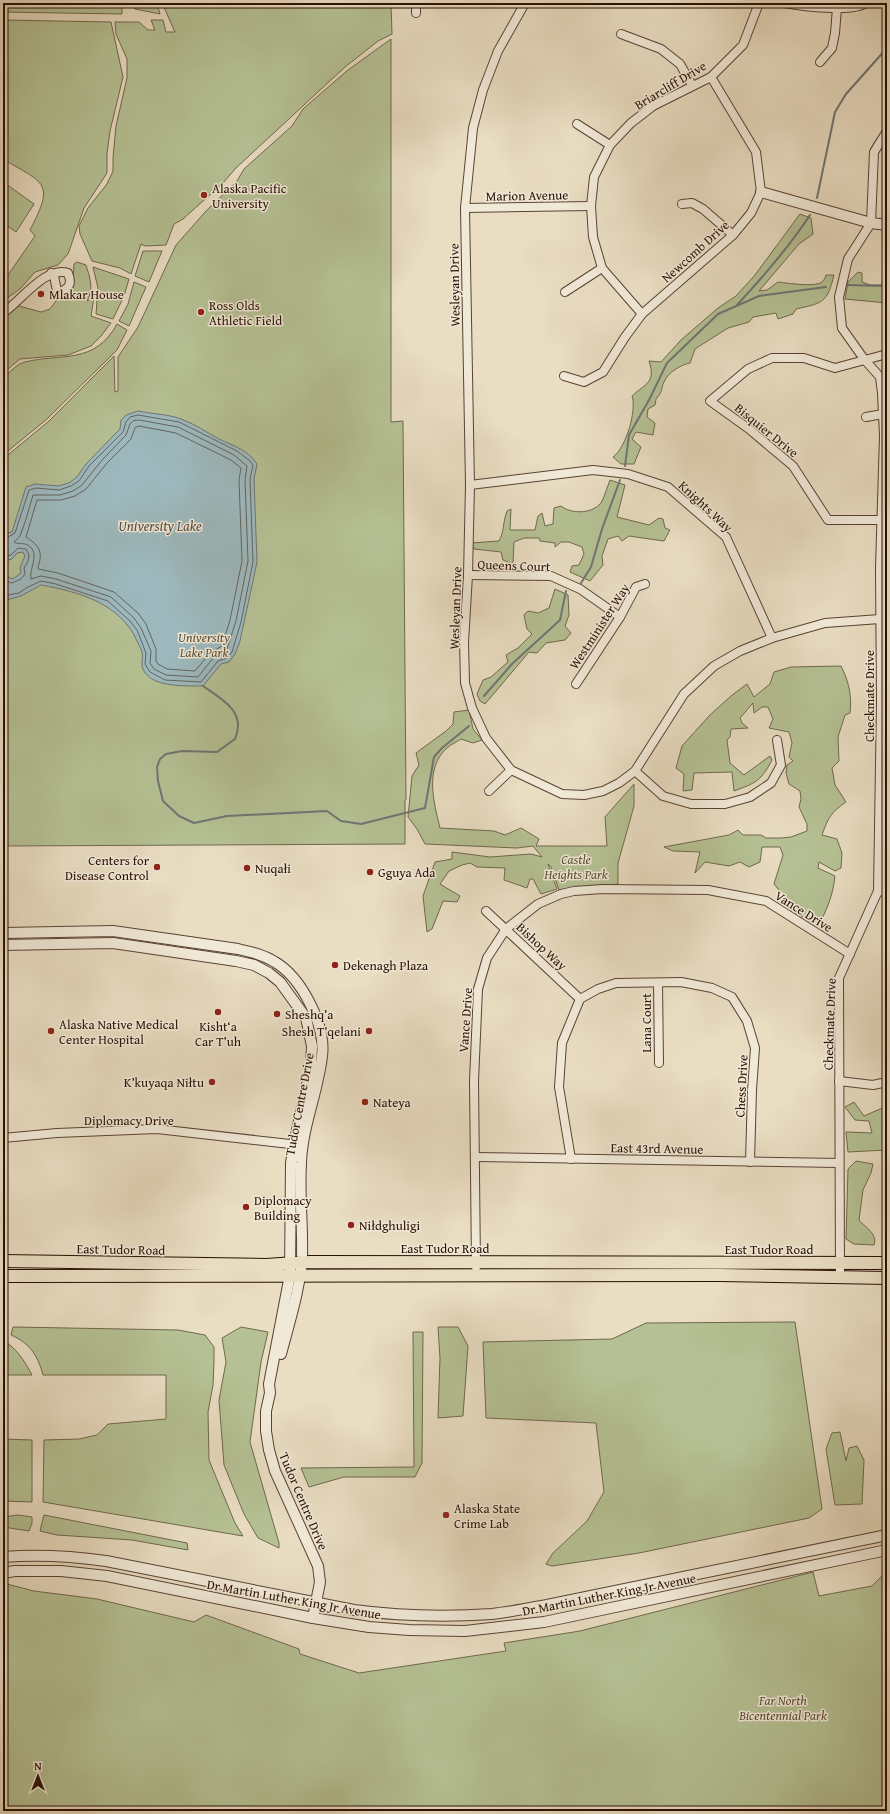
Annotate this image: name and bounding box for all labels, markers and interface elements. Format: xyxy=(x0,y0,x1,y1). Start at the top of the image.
street label: Briarcliff Drive xyxy=(631,56,710,114)
place label: Alaska Pacific University xyxy=(212,179,287,213)
street label: Marion Avenue xyxy=(486,185,568,206)
marker: Alaska Pacific University xyxy=(199,190,209,200)
street label: Newcomb Drive xyxy=(657,216,734,287)
street label: Wesleyan Drive xyxy=(444,243,465,327)
place label: Mlakar House xyxy=(49,285,124,304)
marker: Mlakar House xyxy=(36,289,46,299)
place label: Ross Olds Athletic Field xyxy=(209,296,282,330)
marker: Ross Olds Athletic Field xyxy=(196,307,206,317)
street label: Bisquier Drive xyxy=(731,399,803,462)
street label: Knights Way xyxy=(674,476,737,537)
water label: University Lake xyxy=(118,516,202,536)
street label: Queens Court xyxy=(477,555,551,576)
street label: Wesleyan Drive xyxy=(445,566,466,650)
street label: Westminister Way xyxy=(565,579,635,673)
park label: University Lake Park xyxy=(178,628,230,662)
street label: Checkmate Drive xyxy=(860,650,879,742)
park label: Castle Heights Park xyxy=(543,850,608,884)
place label: Centers for Disease Control xyxy=(65,851,150,885)
place label: Nuqałi xyxy=(255,859,291,878)
marker: Centers for Disease Control xyxy=(152,862,162,872)
marker: Nuqałi xyxy=(242,863,252,873)
place label: Gguya Ada xyxy=(378,863,436,882)
marker: Gguya Ada xyxy=(365,867,375,877)
street label: Vance Drive xyxy=(771,886,836,937)
street label: Bishop Way xyxy=(512,918,572,975)
place label: Dekenagh Plaza xyxy=(343,956,429,975)
marker: Dekenagh Plaza xyxy=(330,960,340,970)
street label: Checkmate Drive xyxy=(818,978,841,1070)
street label: Vance Drive xyxy=(454,987,477,1053)
street label: Lana Court xyxy=(637,993,656,1053)
place label: Sheshq’a xyxy=(285,1005,334,1024)
marker: Kisht‘a Car T’uh xyxy=(213,1007,223,1017)
marker: Sheshq’a xyxy=(272,1009,282,1019)
place label: Alaska Native Medical Center Hospital xyxy=(59,1015,179,1049)
place label: Kisht‘a Car T’uh xyxy=(195,1017,242,1051)
place label: Shesh T’qelani xyxy=(282,1022,361,1041)
marker: Alaska Native Medical Center Hospital xyxy=(46,1026,56,1036)
marker: Shesh T’qelani xyxy=(364,1026,374,1036)
street label: Tudor Centre Drive xyxy=(280,1051,319,1157)
street label: Chess Drive xyxy=(730,1054,753,1118)
place label: K’kuyaqa Niłtu xyxy=(124,1073,204,1092)
marker: K’kuyaqa Niłtu xyxy=(207,1077,217,1087)
place label: Nateya xyxy=(373,1093,412,1112)
marker: Nateya xyxy=(360,1097,370,1107)
street label: Diplomacy Drive xyxy=(84,1111,174,1130)
street label: East 43rd Avenue xyxy=(610,1138,704,1159)
place label: Diplomacy Building xyxy=(254,1191,312,1225)
marker: Diplomacy Building xyxy=(241,1202,251,1212)
place label: Niłdghuligi xyxy=(359,1216,420,1235)
marker: Niłdghuligi xyxy=(346,1220,356,1230)
street label: East Tudor Road xyxy=(77,1239,166,1260)
street label: East Tudor Road xyxy=(401,1239,489,1258)
street label: East Tudor Road xyxy=(725,1240,813,1259)
street label: Tudor Centre Drive xyxy=(274,1449,333,1553)
place label: Alaska State Crime Lab xyxy=(454,1499,520,1533)
marker: Alaska State Crime Lab xyxy=(441,1510,451,1520)
street label: Dr Martin Luther King Jr Avenue xyxy=(521,1568,698,1621)
street label: Dr Martin Luther King Jr Avenue xyxy=(205,1575,382,1624)
park label: Far North Bicentennial Park xyxy=(738,1691,827,1725)
north arrow xyxy=(18,1756,58,1796)
text: N xyxy=(34,1758,42,1774)

